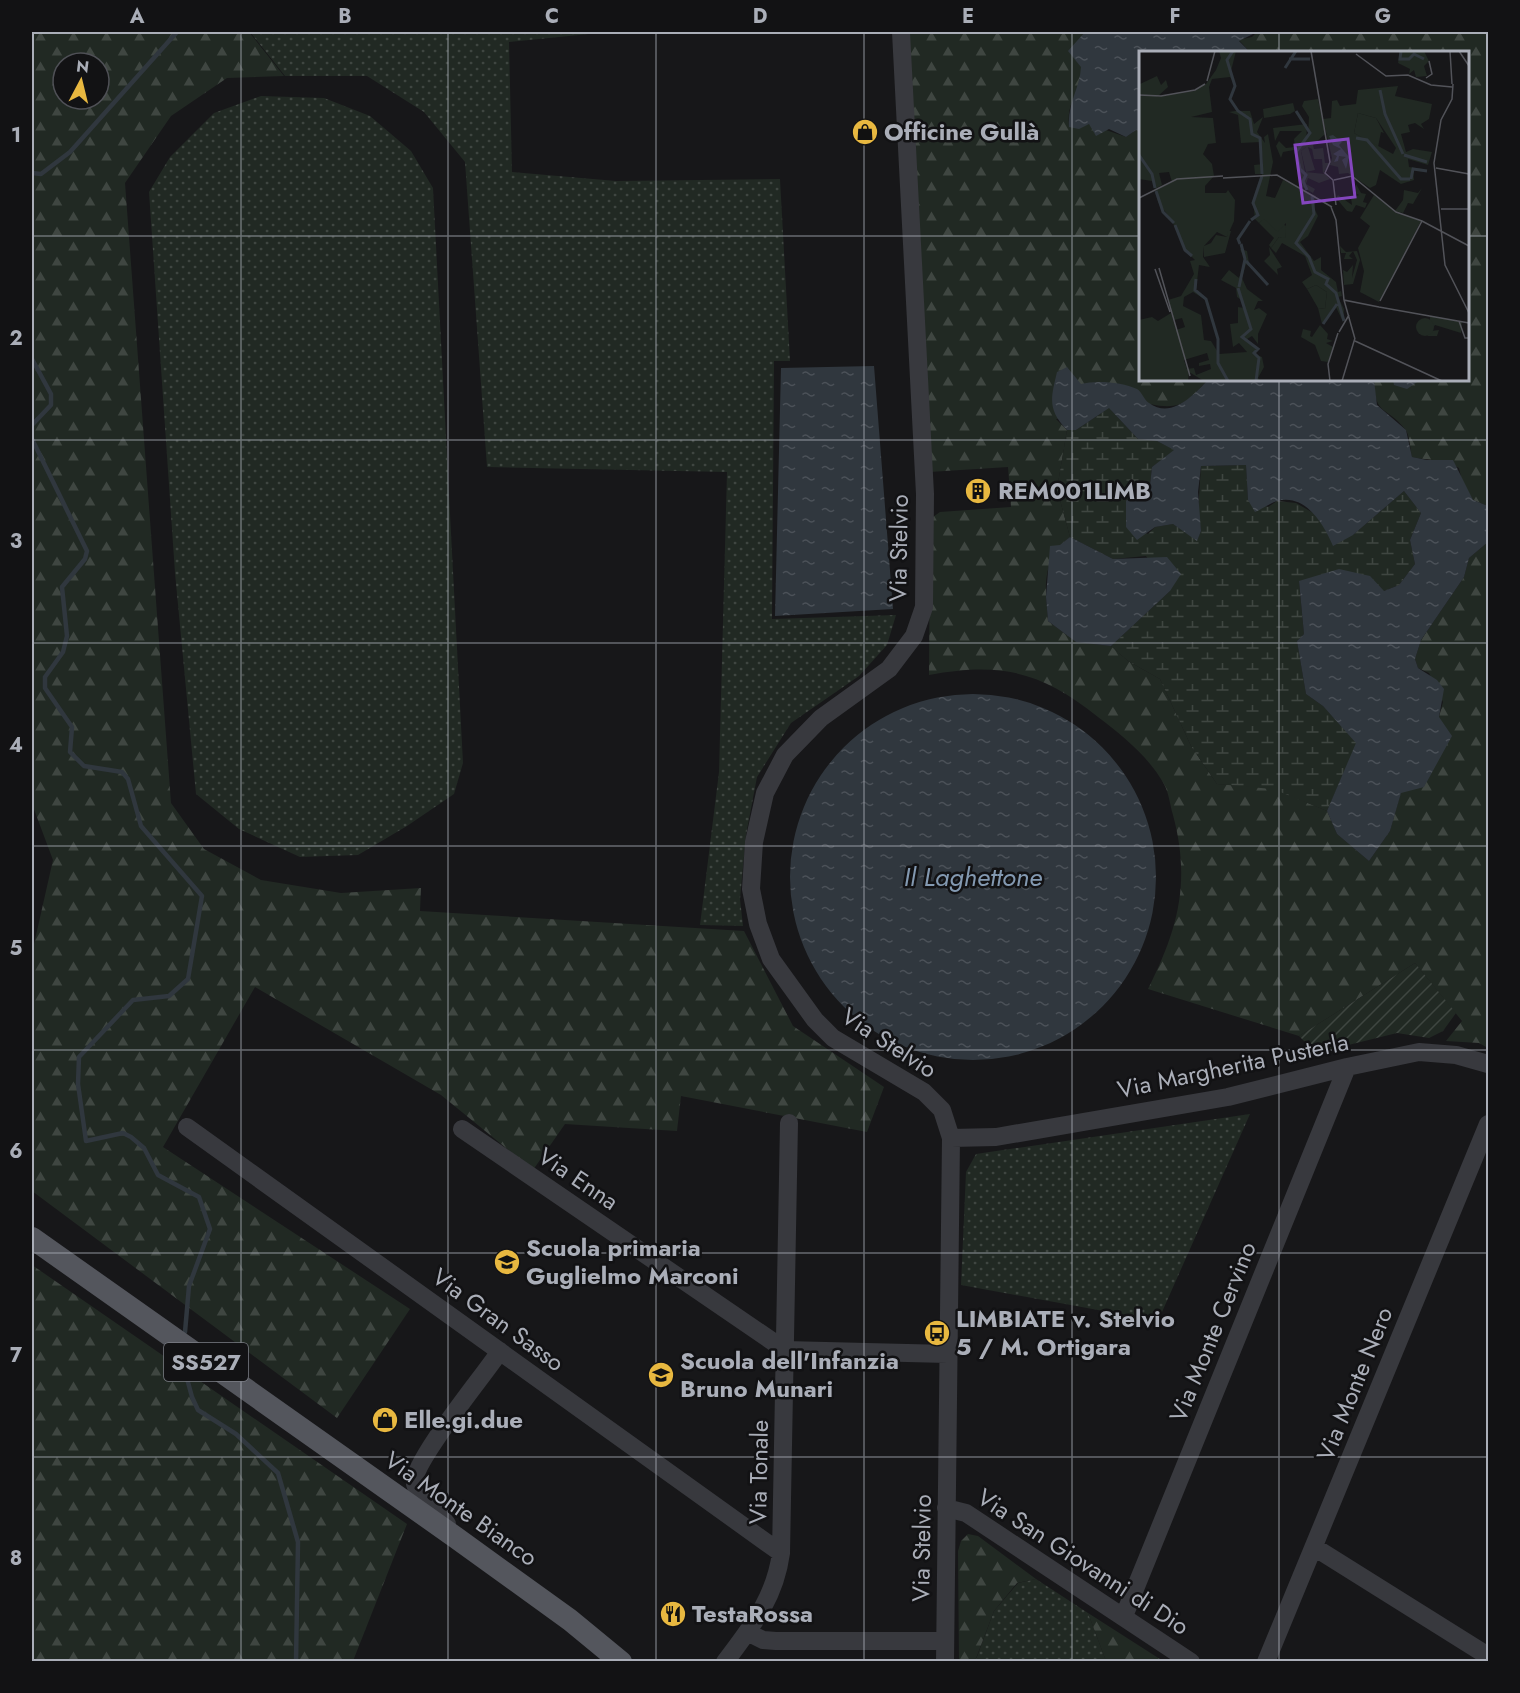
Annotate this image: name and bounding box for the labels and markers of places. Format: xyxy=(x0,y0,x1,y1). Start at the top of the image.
place label: Officine Gullà xyxy=(884,114,1039,149)
shop icon: Officine Gullà xyxy=(850,117,880,147)
place label: REM001LIMB xyxy=(998,473,1151,508)
building icon: REM001LIMB xyxy=(963,476,993,506)
place label: Scuola primaria Guglielmo Marconi xyxy=(526,1230,739,1293)
school or university icon: Scuola primaria Guglielmo Marconi xyxy=(492,1247,522,1277)
place label: LIMBIATE v. Stelvio 5 / M. Ortigara xyxy=(956,1301,1175,1364)
bus stop icon: LIMBIATE v. Stelvio 5 / M. Ortigara xyxy=(922,1318,952,1348)
place label: Scuola dell'Infanzia Bruno Munari xyxy=(680,1343,899,1406)
school or university icon: Scuola dell'Infanzia Bruno Munari xyxy=(646,1360,676,1390)
place label: Elle.gi.due xyxy=(404,1402,523,1437)
shop icon: Elle.gi.due xyxy=(370,1405,400,1435)
place label: TestaRossa xyxy=(692,1596,813,1631)
restaurant icon: TestaRossa xyxy=(658,1599,688,1629)

